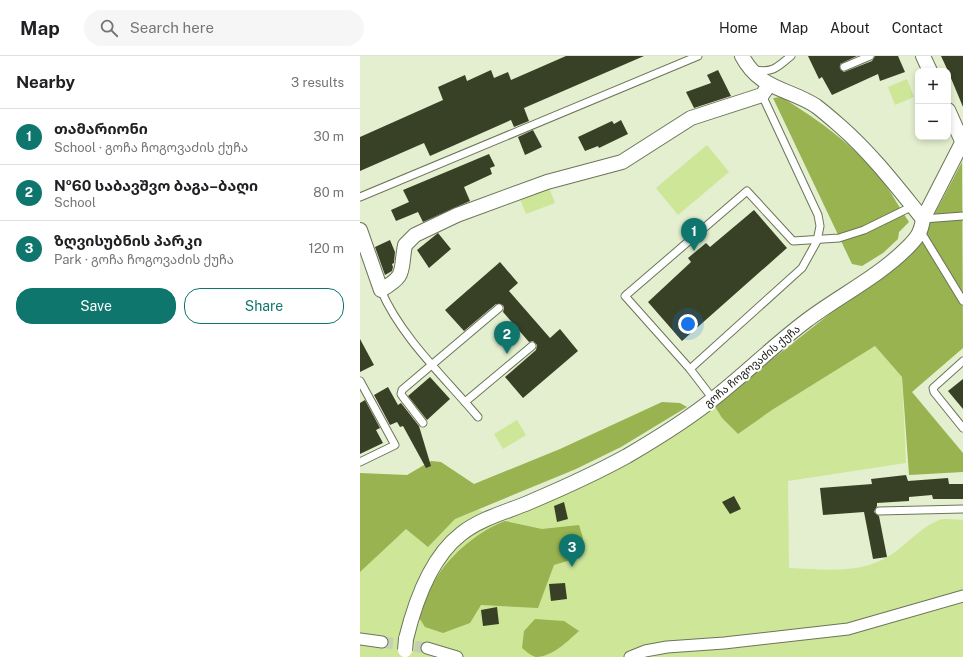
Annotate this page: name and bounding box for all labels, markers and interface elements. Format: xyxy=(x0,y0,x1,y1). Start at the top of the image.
search box xyxy=(84,10,364,46)
text: Map xyxy=(20,17,60,39)
icon: search xyxy=(98,17,120,39)
text: Search here xyxy=(130,19,214,36)
text: Home xyxy=(719,20,758,36)
text: Map xyxy=(780,20,808,36)
text: About xyxy=(830,20,870,36)
text: Contact xyxy=(892,20,943,36)
map controls xyxy=(915,68,951,140)
button: + xyxy=(915,68,951,104)
text: Nearby xyxy=(16,72,75,92)
text: 3 results xyxy=(291,75,344,90)
button: − xyxy=(915,104,951,140)
text: თამარიონი xyxy=(54,120,148,137)
text: 1 xyxy=(26,129,32,144)
text: 30 m xyxy=(314,129,344,144)
text: School · გოჩა ჩოგოვაძის ქუჩა xyxy=(54,140,248,155)
text: №60 საბავშვო ბაგა–ბაღი xyxy=(54,177,258,194)
text: 2 xyxy=(25,185,33,200)
text: 80 m xyxy=(313,185,344,200)
text: School xyxy=(54,195,96,210)
pin: 1 xyxy=(681,218,707,251)
text: ზღვისუბნის პარკი xyxy=(54,232,202,249)
text: 3 xyxy=(25,241,33,256)
text: 120 m xyxy=(309,241,344,256)
text: Park · გოჩა ჩოგოვაძის ქუჩა xyxy=(54,252,234,267)
button: Save xyxy=(16,288,176,324)
button: Share xyxy=(184,288,344,324)
your location xyxy=(678,314,698,334)
pin: 2 xyxy=(494,321,520,354)
street label: გოჩა ჩოგოვაძის ქუჩა xyxy=(702,323,803,410)
pin: 3 xyxy=(559,534,585,567)

